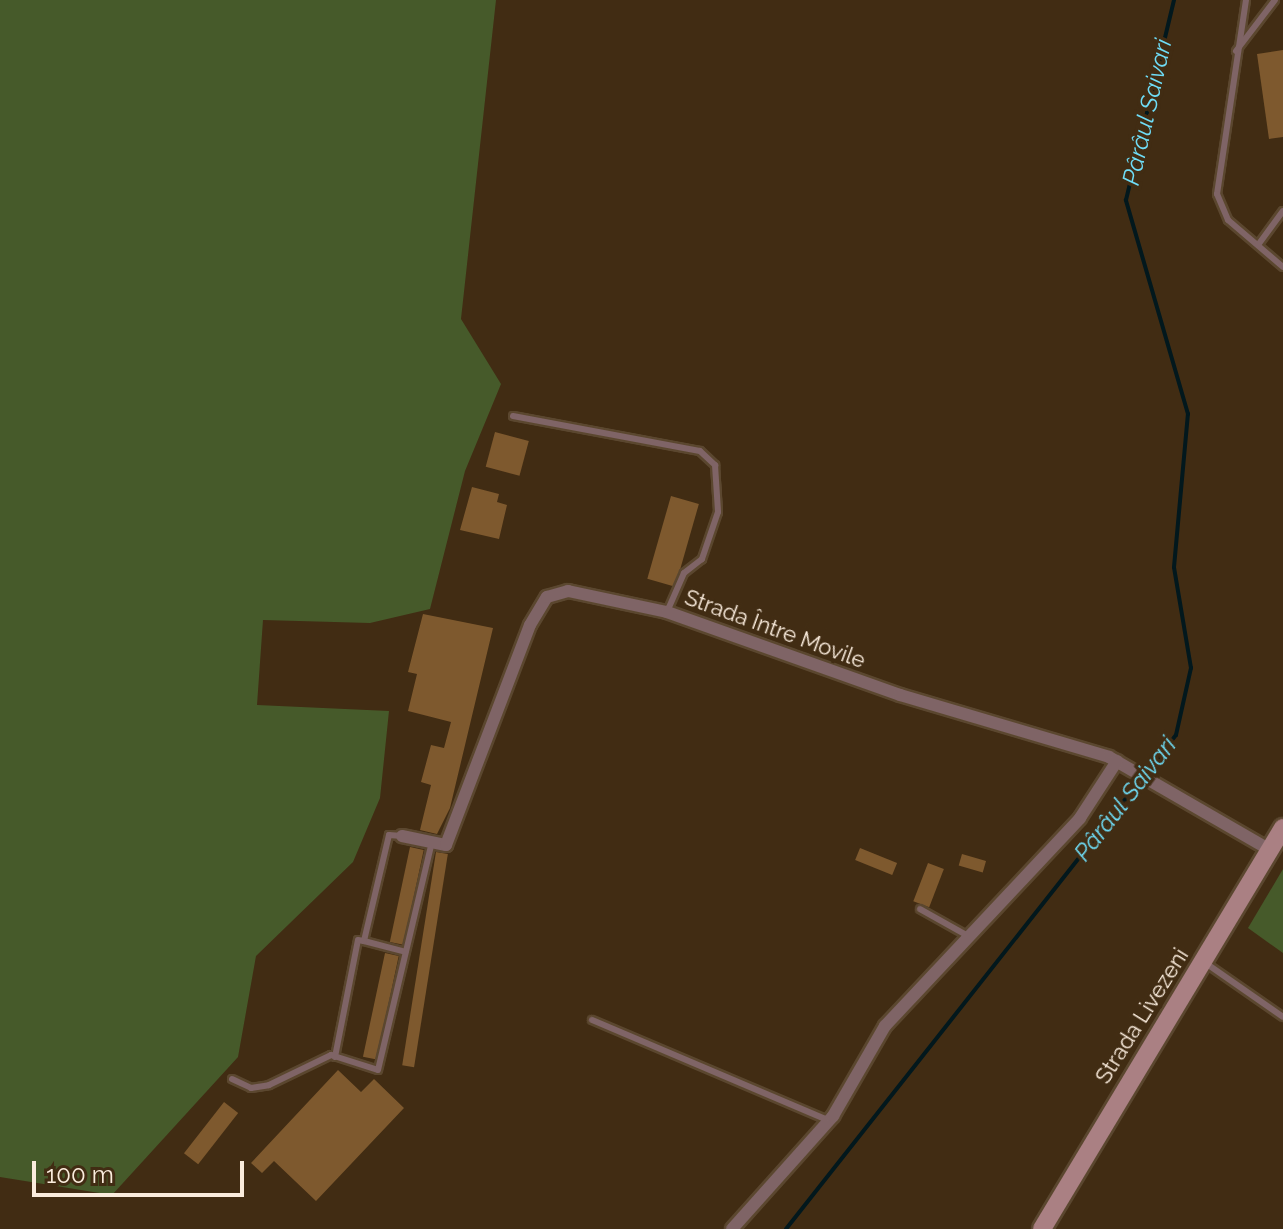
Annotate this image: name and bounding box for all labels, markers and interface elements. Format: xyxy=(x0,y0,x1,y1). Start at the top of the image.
water label: Pârâul Saivari xyxy=(1116,36,1178,188)
street label: Strada Între Movile xyxy=(681,584,869,674)
water label: Pârâul Saivari xyxy=(1068,731,1182,867)
street label: Strada Livezeni xyxy=(1090,944,1194,1088)
scale bar xyxy=(36,1145,248,1195)
text: 100 m xyxy=(46,1160,114,1189)

